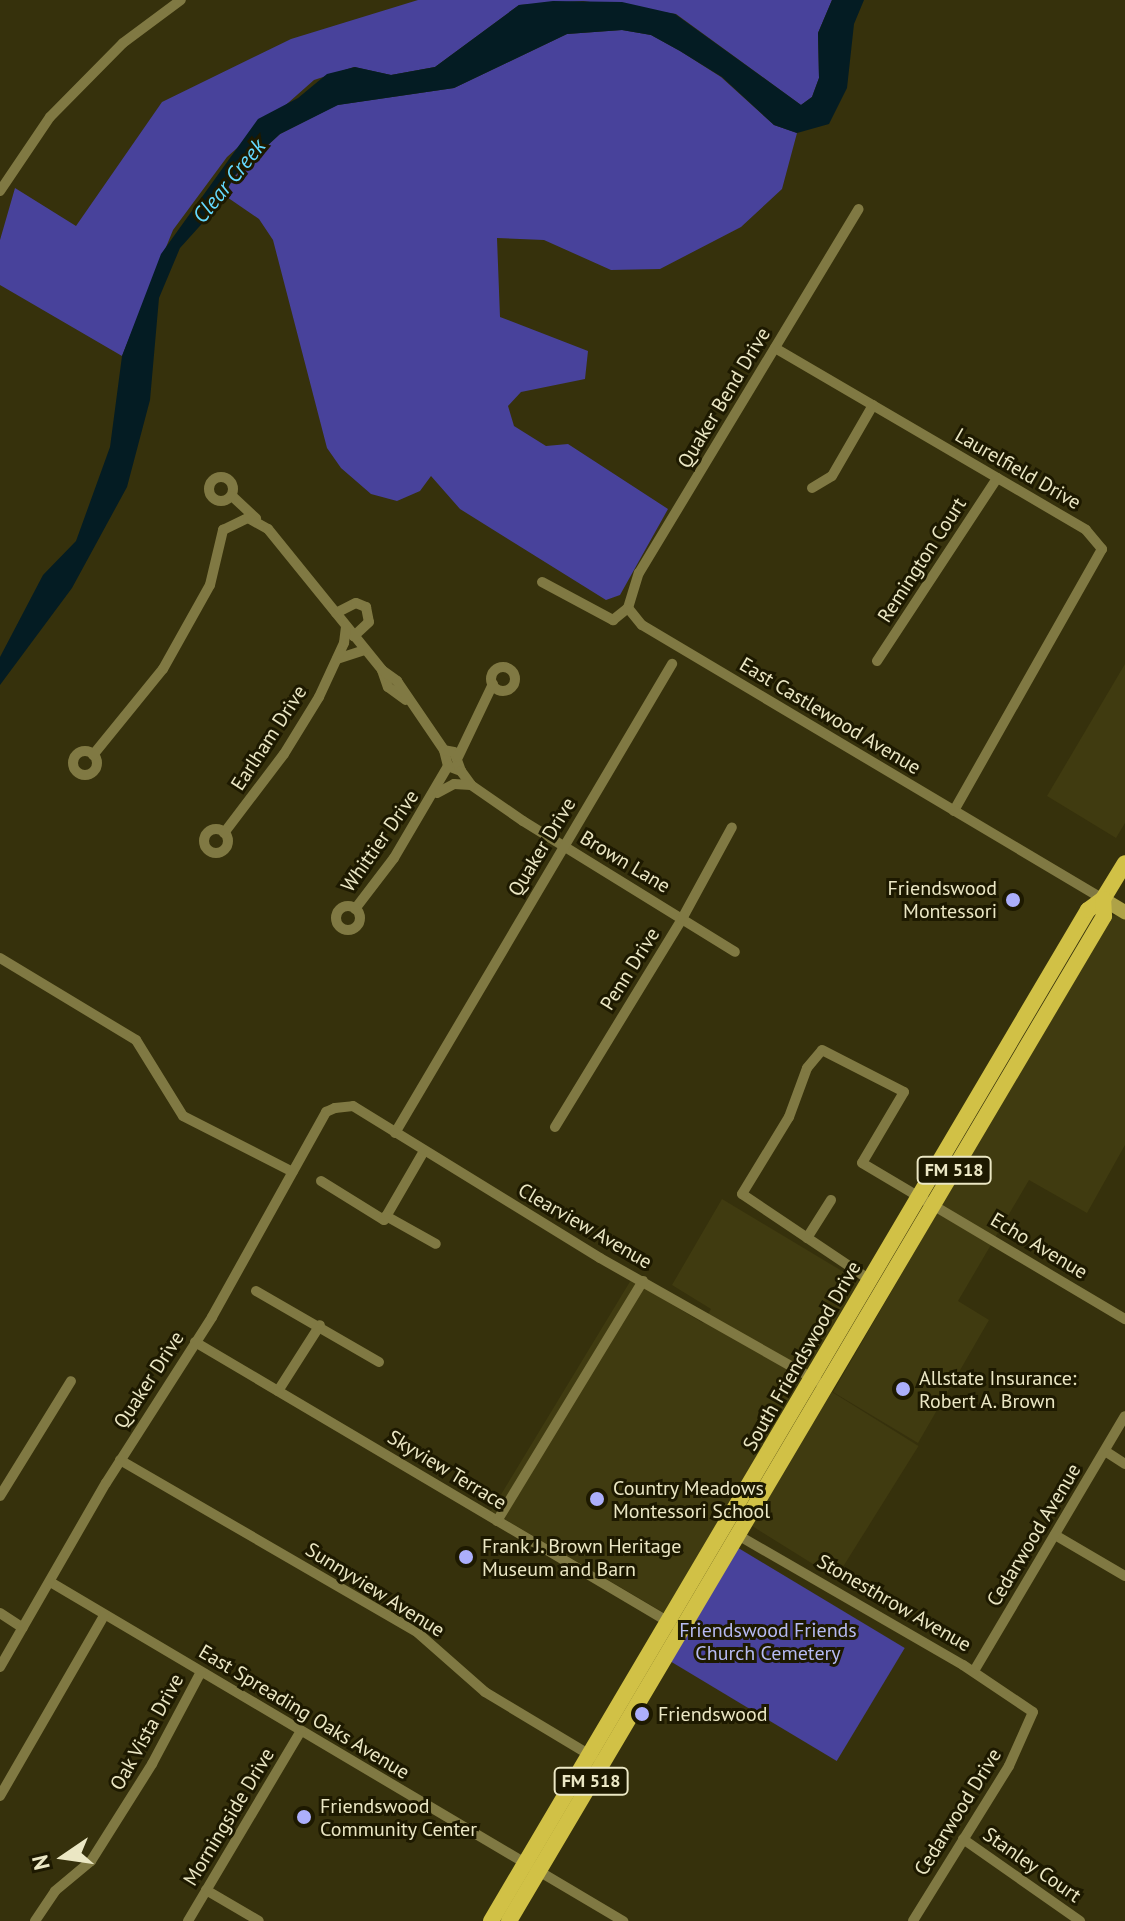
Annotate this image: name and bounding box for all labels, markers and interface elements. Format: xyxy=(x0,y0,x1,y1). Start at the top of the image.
water label: Clear Creek xyxy=(187,134,271,228)
street label: Quaker Bend Drive xyxy=(673,323,775,473)
street label: Laurelfield Drive xyxy=(951,423,1085,515)
street label: Remington Court xyxy=(873,493,971,627)
street label: East Castlewood Avenue xyxy=(735,652,925,780)
street label: Earlham Drive xyxy=(226,681,312,795)
street label: Whittier Drive xyxy=(336,785,424,897)
street label: Quaker Drive xyxy=(503,793,581,901)
street label: Brown Lane xyxy=(576,826,674,898)
place label: Friendswood Montessori xyxy=(888,876,997,923)
marker: Friendswood Montessori xyxy=(1004,891,1022,909)
street label: Penn Drive xyxy=(595,923,665,1015)
road number: FM 518 xyxy=(916,1156,992,1184)
street label: Clearview Avenue xyxy=(513,1178,657,1274)
street label: Echo Avenue xyxy=(986,1208,1092,1284)
street label: South Friendswood Drive xyxy=(738,1257,866,1455)
street label: Quaker Drive xyxy=(109,1327,189,1433)
place label: Allstate Insurance: Robert A. Brown xyxy=(919,1366,1076,1413)
marker: Allstate Insurance: Robert A. Brown xyxy=(894,1380,912,1398)
street label: Skyview Terrace xyxy=(383,1425,511,1515)
street label: Cedarwood Avenue xyxy=(982,1459,1086,1611)
place label: Country Meadows Montessori School xyxy=(613,1476,770,1523)
marker: Country Meadows Montessori School xyxy=(588,1490,606,1508)
place label: Frank J. Brown Heritage Museum and Barn xyxy=(482,1534,684,1581)
street label: Sunnyview Avenue xyxy=(301,1537,449,1643)
marker: Frank J. Brown Heritage Museum and Barn xyxy=(457,1548,475,1566)
street label: Stonesthrow Avenue xyxy=(812,1549,976,1657)
park label: Friendswood Friends Church Cemetery xyxy=(679,1618,857,1665)
street label: East Spreading Oaks Avenue xyxy=(194,1639,414,1785)
street label: Oak Vista Drive xyxy=(105,1669,189,1795)
place label: Friendswood xyxy=(658,1702,767,1726)
marker: Friendswood xyxy=(633,1705,651,1723)
street label: Morningside Drive xyxy=(178,1744,280,1890)
street label: Cedarwood Drive xyxy=(909,1744,1007,1880)
road number: FM 518 xyxy=(553,1767,629,1795)
place label: Friendswood Community Center xyxy=(320,1794,478,1841)
marker: Friendswood Community Center xyxy=(295,1808,313,1826)
north arrow xyxy=(24,1817,104,1897)
street label: Stanley Court xyxy=(978,1822,1086,1908)
text: N xyxy=(25,1852,56,1873)

